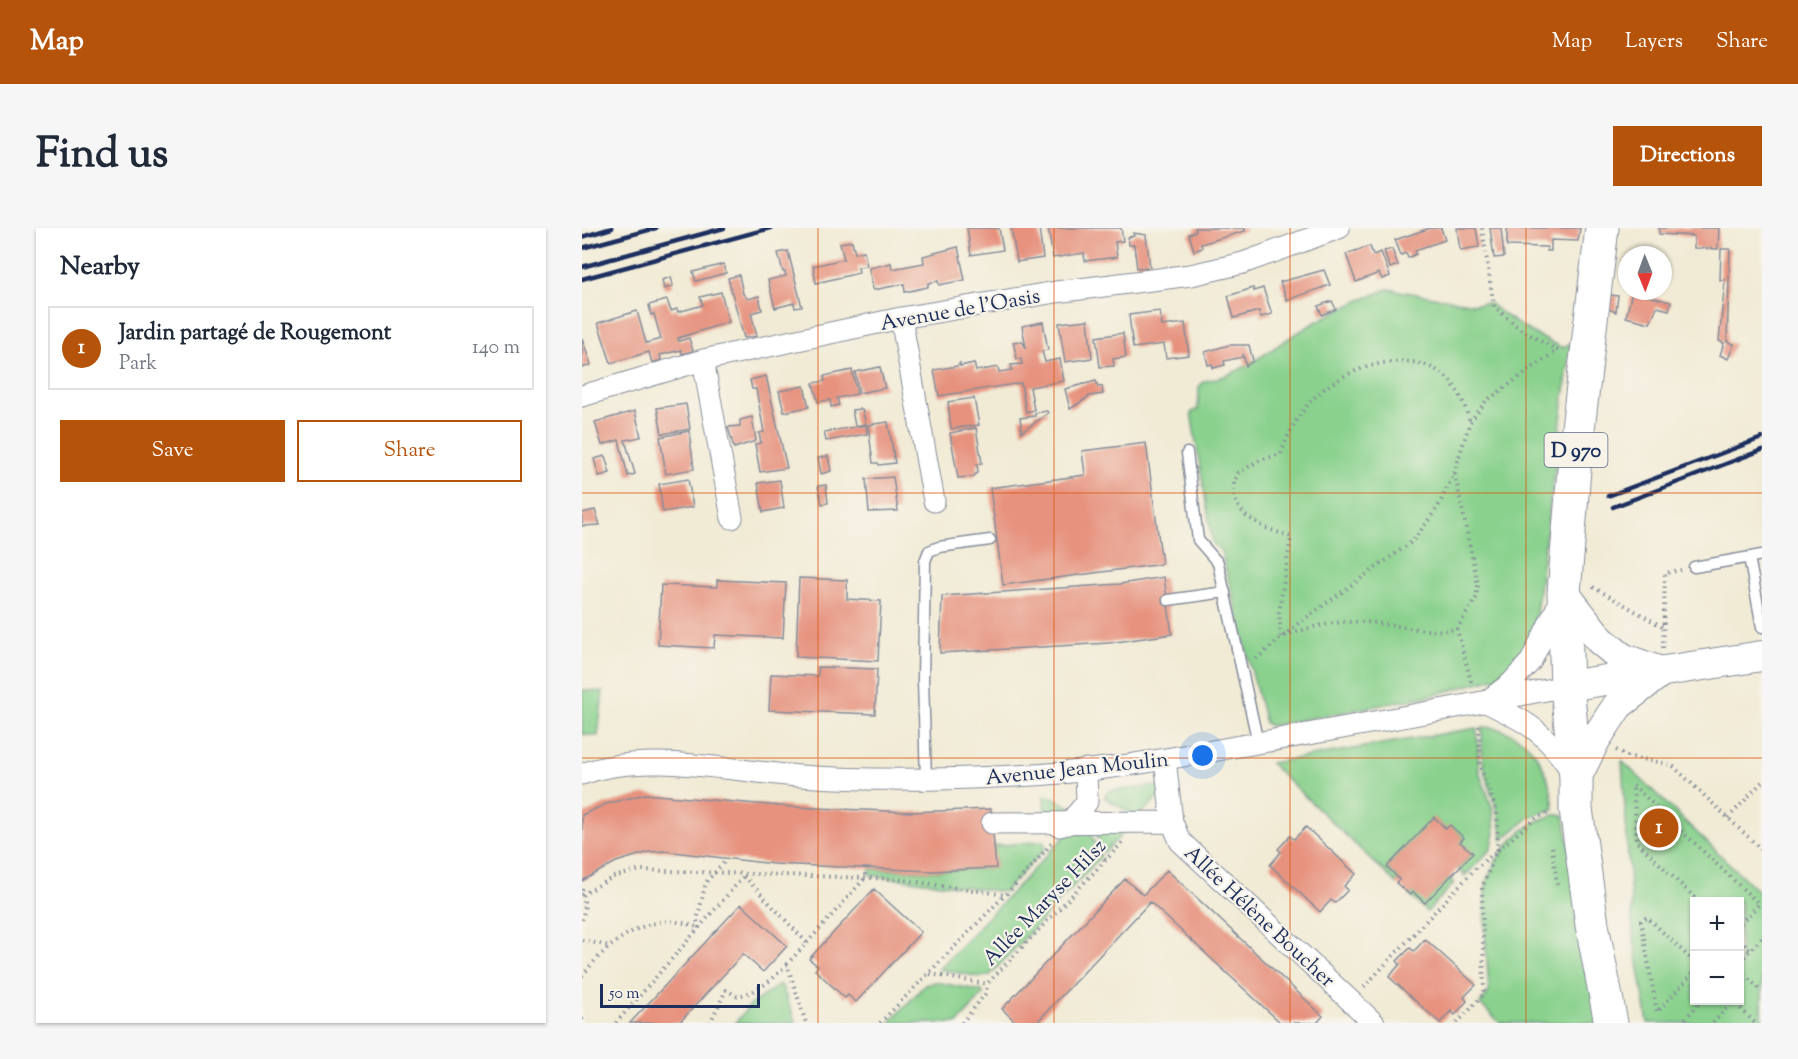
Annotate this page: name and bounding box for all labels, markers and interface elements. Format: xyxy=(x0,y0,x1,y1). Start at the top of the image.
text: Map xyxy=(30,22,84,62)
text: Map xyxy=(1552,27,1592,57)
text: Layers xyxy=(1625,27,1683,57)
text: Share xyxy=(1716,27,1768,57)
text: Find us xyxy=(36,126,168,186)
button: Directions xyxy=(1613,126,1762,186)
north arrow xyxy=(1618,246,1672,300)
text: Nearby xyxy=(60,249,140,286)
street label: Avenue de l'Oasis xyxy=(878,282,1043,340)
text: Jardin partagé de Rougemont xyxy=(119,318,391,350)
text: 1 xyxy=(78,334,85,363)
text: 140 m xyxy=(472,334,520,363)
text: Park xyxy=(119,350,157,379)
button: Save xyxy=(60,420,285,482)
button: Share xyxy=(297,420,522,482)
road number: D 970 xyxy=(1544,433,1608,467)
your location xyxy=(1188,741,1217,770)
street label: Avenue Jean Moulin xyxy=(984,745,1170,795)
pin: 1 xyxy=(1640,806,1678,850)
street label: Allée Maryse Hilsz xyxy=(977,833,1114,974)
street label: Allée Hélène Boucher xyxy=(1176,839,1341,996)
map controls xyxy=(1690,897,1744,1005)
button: + xyxy=(1690,897,1744,951)
button: − xyxy=(1690,951,1744,1005)
scale bar xyxy=(600,981,760,1008)
text: 50 m xyxy=(609,983,640,1006)

